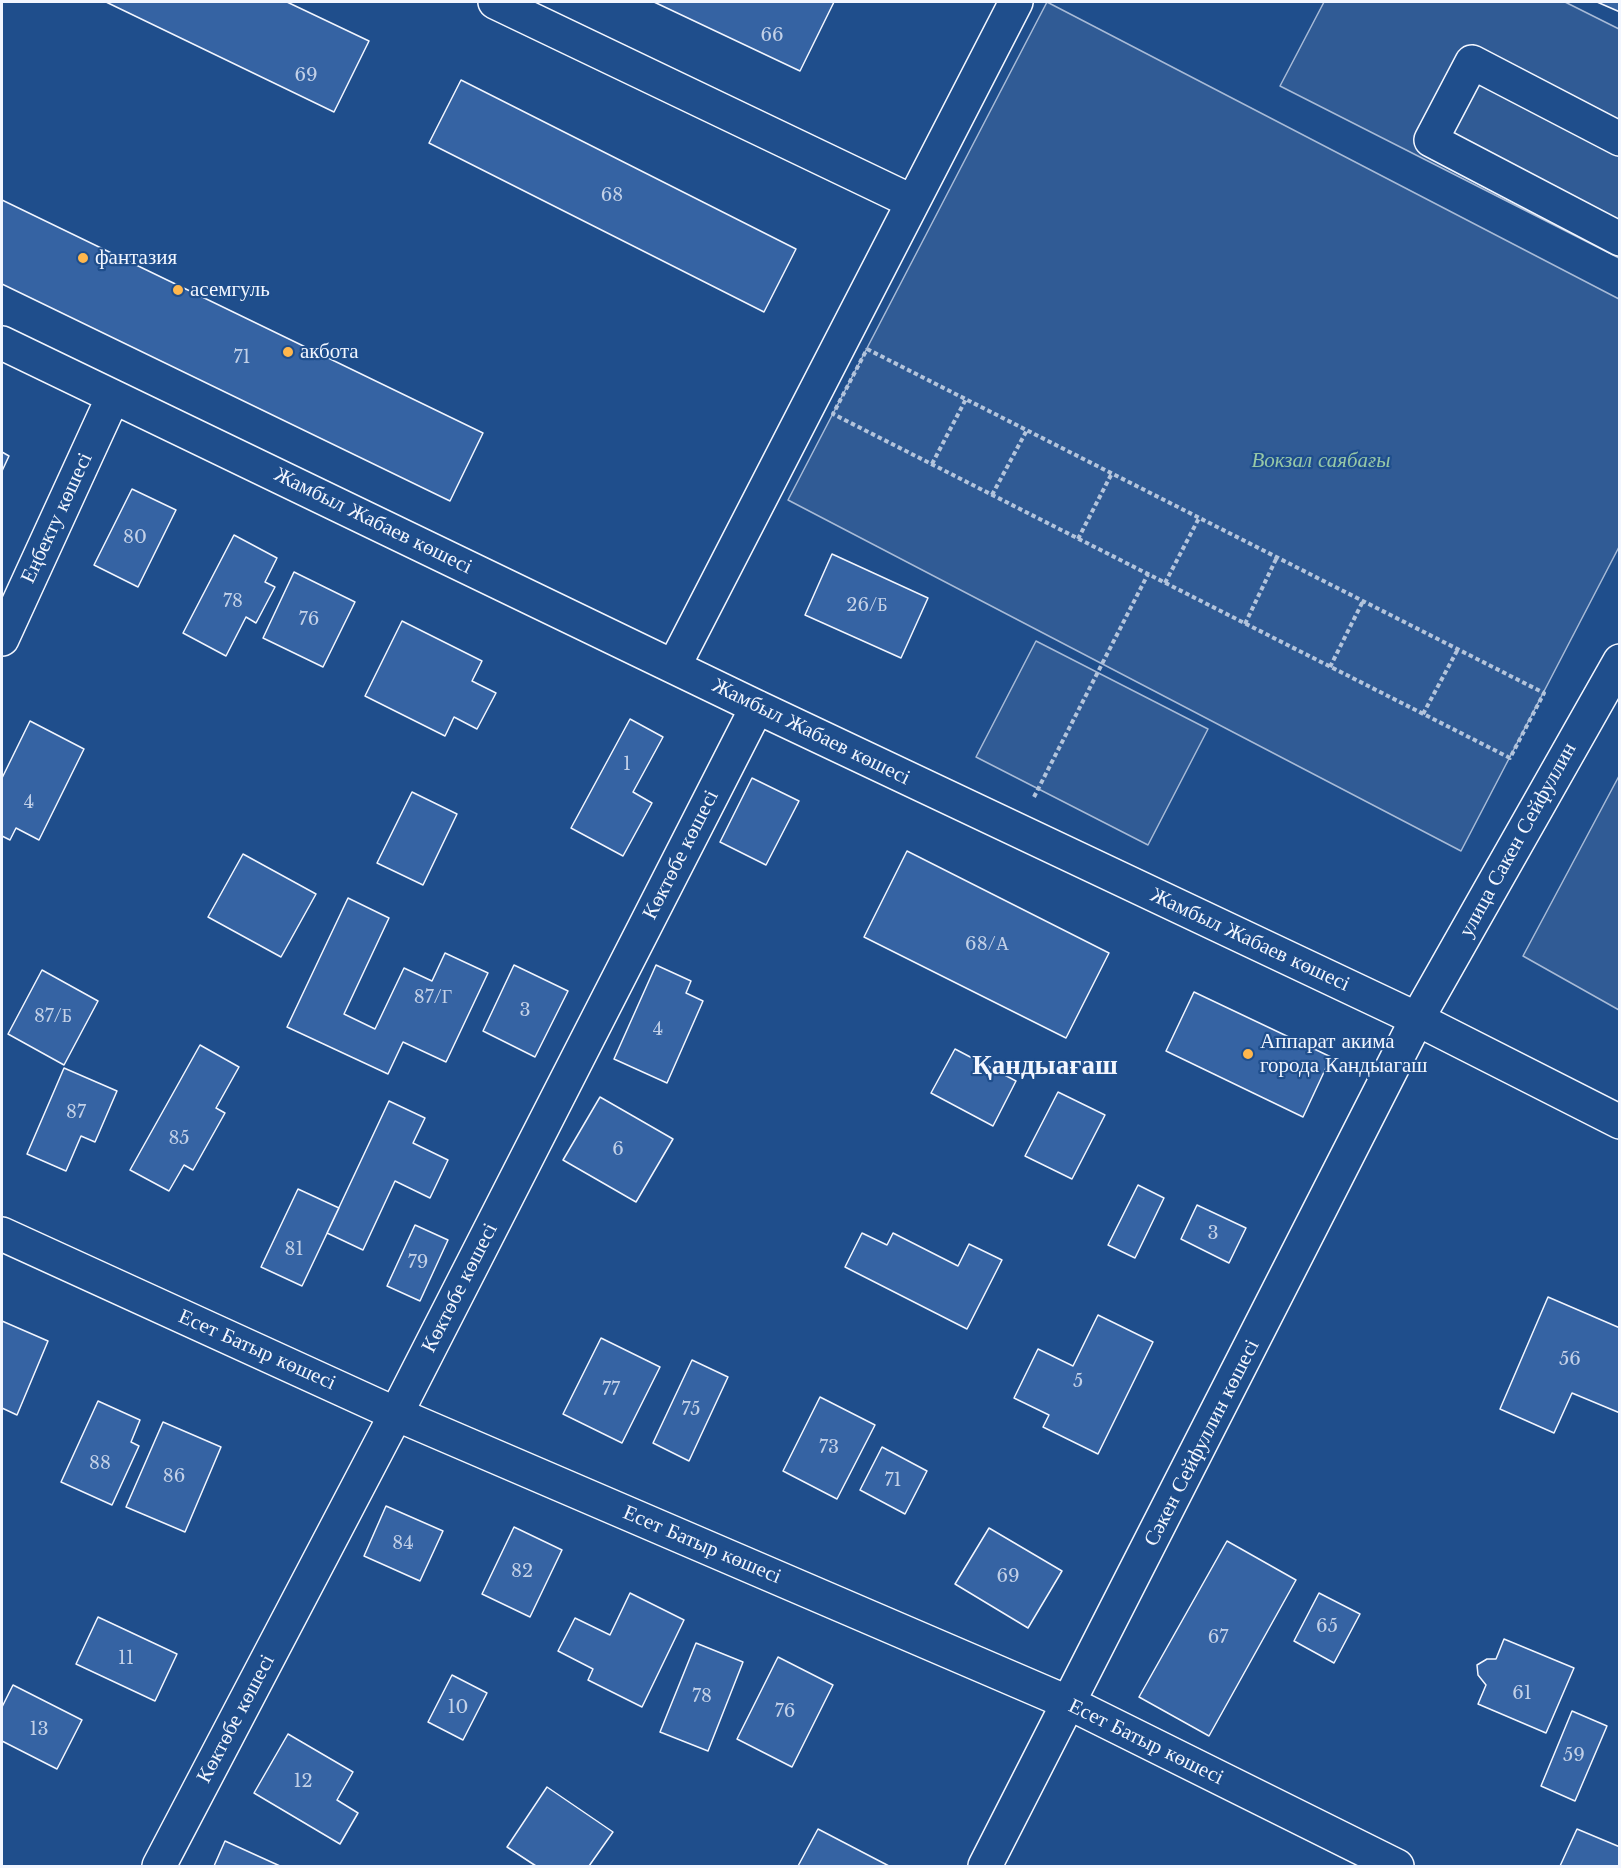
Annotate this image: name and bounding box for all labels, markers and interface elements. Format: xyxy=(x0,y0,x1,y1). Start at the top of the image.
house number: 66 xyxy=(760,25,784,47)
house number: 69 xyxy=(294,65,318,87)
house number: 68 xyxy=(601,185,623,207)
place label: фантазия xyxy=(95,245,177,271)
marker: фантазия xyxy=(76,251,90,265)
place label: асемгуль xyxy=(190,277,270,303)
marker: асемгуль xyxy=(171,283,185,297)
place label: акбота xyxy=(300,339,359,365)
marker: акбота xyxy=(281,345,295,359)
house number: 71 xyxy=(233,347,251,369)
park label: Вокзал саябағы xyxy=(1251,448,1391,474)
street label: Еңбекту көшесі xyxy=(16,449,98,587)
street label: Жамбыл Жабаев көшесі xyxy=(270,462,476,580)
house number: 80 xyxy=(123,527,147,549)
house number: 78 xyxy=(223,591,243,613)
house number: 26/Б xyxy=(846,595,888,617)
house number: 76 xyxy=(299,609,319,631)
street label: Жамбыл Жабаев көшесі xyxy=(708,673,914,791)
street label: улица Сакен Сейфуллин xyxy=(1454,738,1582,942)
house number: 1 xyxy=(623,754,631,776)
street label: Көктөбе көшесі xyxy=(638,786,724,924)
house number: 4 xyxy=(24,792,34,814)
street label: Жамбыл Жабаев көшесі xyxy=(1146,883,1354,997)
house number: 68/А xyxy=(965,934,1009,956)
house number: 87/Г xyxy=(414,987,452,1009)
house number: 3 xyxy=(519,1000,531,1022)
house number: 87/Б xyxy=(34,1006,72,1028)
house number: 4 xyxy=(653,1019,663,1041)
place label: Аппарат акима города Кандыагаш xyxy=(1260,1029,1428,1079)
marker: Аппарат акима города Кандыагаш xyxy=(1241,1047,1255,1061)
district label: Қандыағаш xyxy=(972,1050,1118,1082)
house number: 87 xyxy=(66,1102,86,1124)
house number: 85 xyxy=(168,1128,190,1150)
house number: 6 xyxy=(612,1139,624,1161)
street label: Көктөбе көшесі xyxy=(417,1219,503,1357)
house number: 3 xyxy=(1207,1223,1219,1245)
house number: 81 xyxy=(285,1239,303,1261)
house number: 79 xyxy=(408,1252,428,1274)
street label: Есет Батыр көшесі xyxy=(174,1304,340,1396)
street label: Сәкен Сейфуллин көшесі xyxy=(1139,1336,1265,1550)
house number: 56 xyxy=(1559,1349,1581,1371)
house number: 5 xyxy=(1073,1371,1083,1393)
house number: 77 xyxy=(602,1379,620,1401)
house number: 75 xyxy=(681,1399,701,1421)
house number: 73 xyxy=(819,1437,839,1459)
house number: 88 xyxy=(89,1453,111,1475)
house number: 86 xyxy=(163,1466,185,1488)
house number: 71 xyxy=(884,1470,902,1492)
street label: Есет Батыр көшесі xyxy=(619,1500,785,1590)
house number: 84 xyxy=(392,1533,414,1555)
house number: 82 xyxy=(511,1561,533,1583)
house number: 69 xyxy=(996,1566,1020,1588)
house number: 65 xyxy=(1316,1616,1338,1638)
house number: 67 xyxy=(1208,1627,1228,1649)
house number: 11 xyxy=(118,1648,134,1670)
street label: Көктөбе көшесі xyxy=(192,1651,280,1787)
house number: 61 xyxy=(1512,1683,1532,1705)
house number: 78 xyxy=(692,1686,712,1708)
street label: Есет Батыр көшесі xyxy=(1064,1694,1228,1790)
house number: 10 xyxy=(448,1697,468,1719)
house number: 76 xyxy=(775,1701,795,1723)
house number: 13 xyxy=(29,1719,49,1741)
house number: 59 xyxy=(1563,1745,1585,1767)
house number: 12 xyxy=(293,1771,313,1793)

